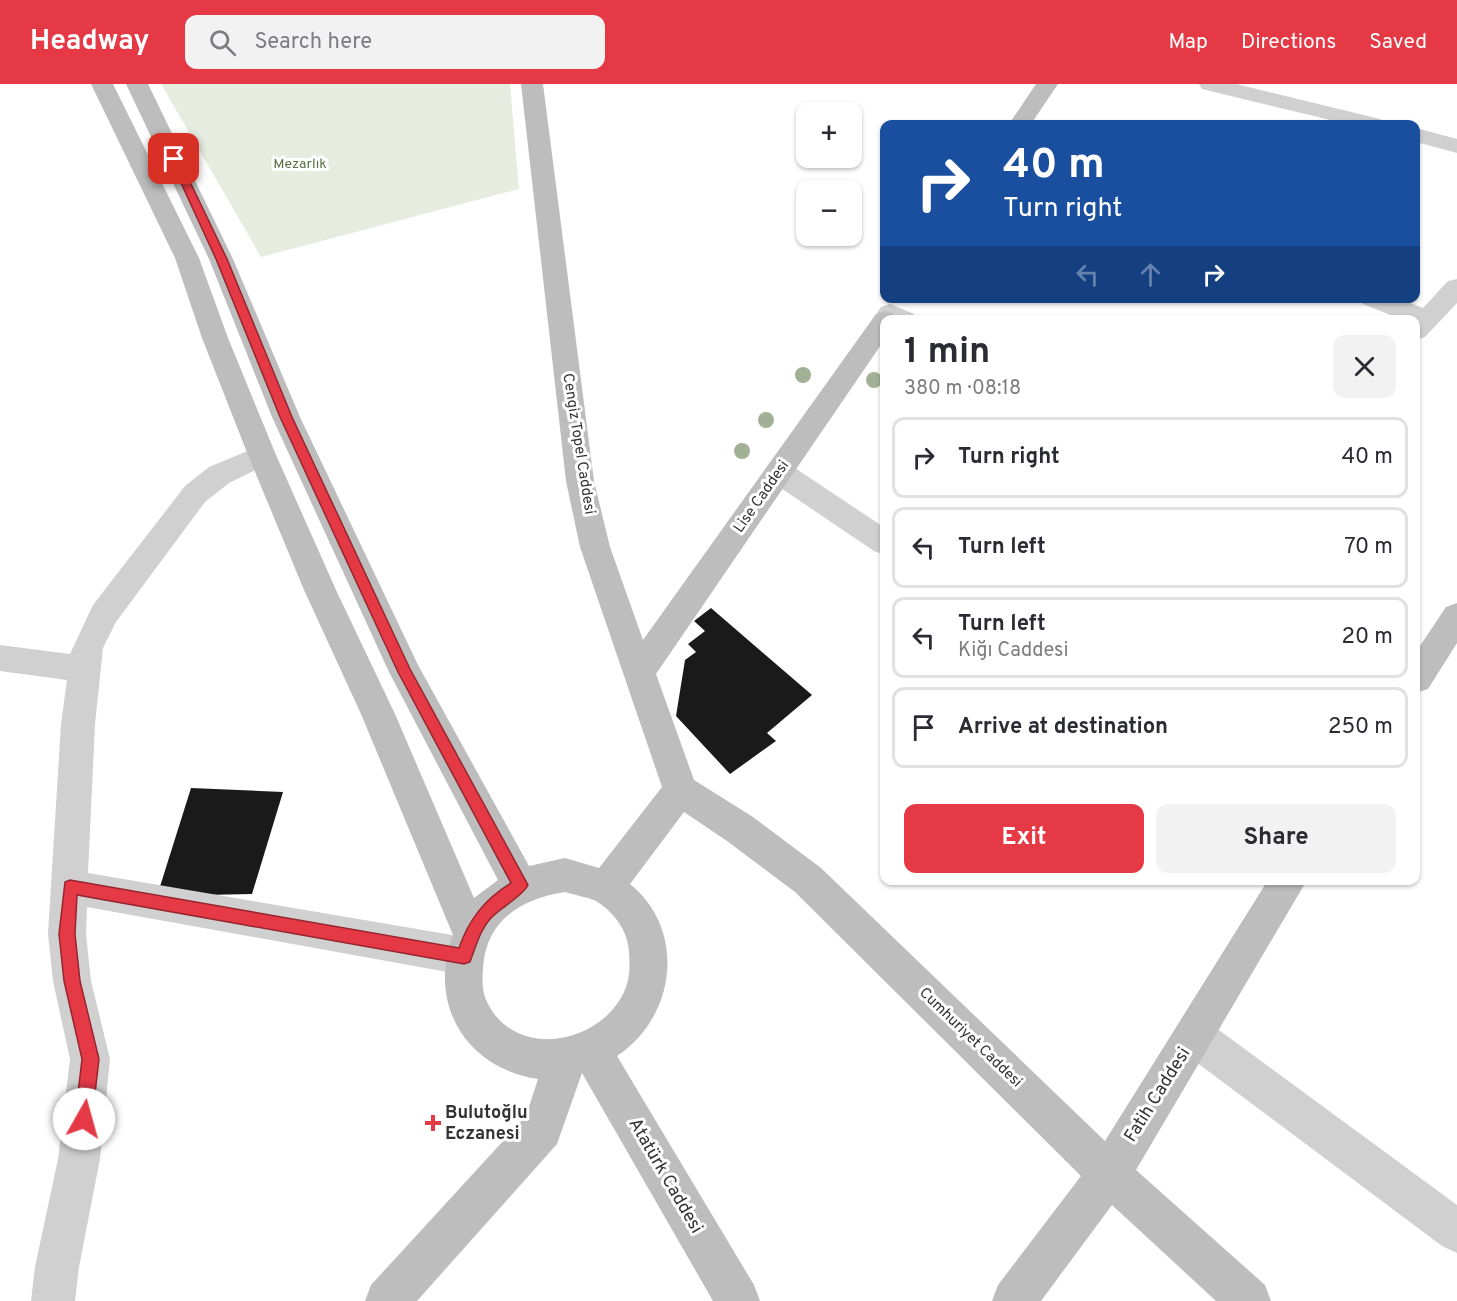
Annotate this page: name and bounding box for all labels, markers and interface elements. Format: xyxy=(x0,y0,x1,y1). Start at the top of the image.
search box xyxy=(185,15,605,69)
text: Headway xyxy=(30,24,149,60)
icon: search xyxy=(206,26,239,59)
text: Search here xyxy=(254,29,372,56)
text: Map xyxy=(1168,29,1208,56)
text: Directions xyxy=(1241,29,1336,56)
text: Saved xyxy=(1369,29,1427,56)
map controls xyxy=(796,102,862,246)
button: + xyxy=(796,102,862,168)
pin xyxy=(148,133,199,184)
text: 40 m xyxy=(1003,140,1105,193)
icon: arrive xyxy=(157,142,190,175)
icon: right xyxy=(904,144,982,222)
park label: Mezarlık xyxy=(273,156,327,173)
button: − xyxy=(796,180,862,246)
text: Turn right xyxy=(1003,192,1122,226)
icon: left xyxy=(1071,258,1104,291)
icon: ahead xyxy=(1134,258,1167,291)
icon: right xyxy=(1197,258,1230,291)
text: 1 min xyxy=(904,330,990,376)
button: close xyxy=(1333,335,1396,398)
street label: Cengiz Topel Caddesi xyxy=(557,372,599,516)
text: 380 m · 08:18 xyxy=(904,376,1021,402)
icon: right xyxy=(907,441,940,474)
text: Turn right xyxy=(958,444,1060,471)
text: 40 m xyxy=(1341,444,1393,471)
street label: Lise Caddesi xyxy=(730,457,794,537)
icon: left xyxy=(907,531,940,564)
text: Turn left xyxy=(958,534,1046,561)
text: 70 m xyxy=(1344,534,1393,561)
text: Turn left xyxy=(958,611,1046,638)
icon: left xyxy=(907,621,940,654)
text: 20 m xyxy=(1342,624,1393,651)
text: Kiğı Caddesi xyxy=(958,638,1069,664)
icon: arrive xyxy=(907,711,940,744)
text: Arrive at destination xyxy=(958,714,1168,741)
text: 250 m xyxy=(1328,714,1393,741)
button: Exit xyxy=(904,804,1144,873)
button: Share xyxy=(1156,804,1396,873)
street label: Cumhuriyet Caddesi xyxy=(915,984,1025,1092)
street label: Fatih Caddesi xyxy=(1120,1043,1196,1147)
position arrow xyxy=(52,1087,116,1151)
place label: Bulutoğlu Eczanesi xyxy=(445,1102,528,1146)
street label: Atatürk Caddesi xyxy=(623,1114,707,1238)
marker: Bulutoğlu Eczanesi xyxy=(426,1116,440,1130)

